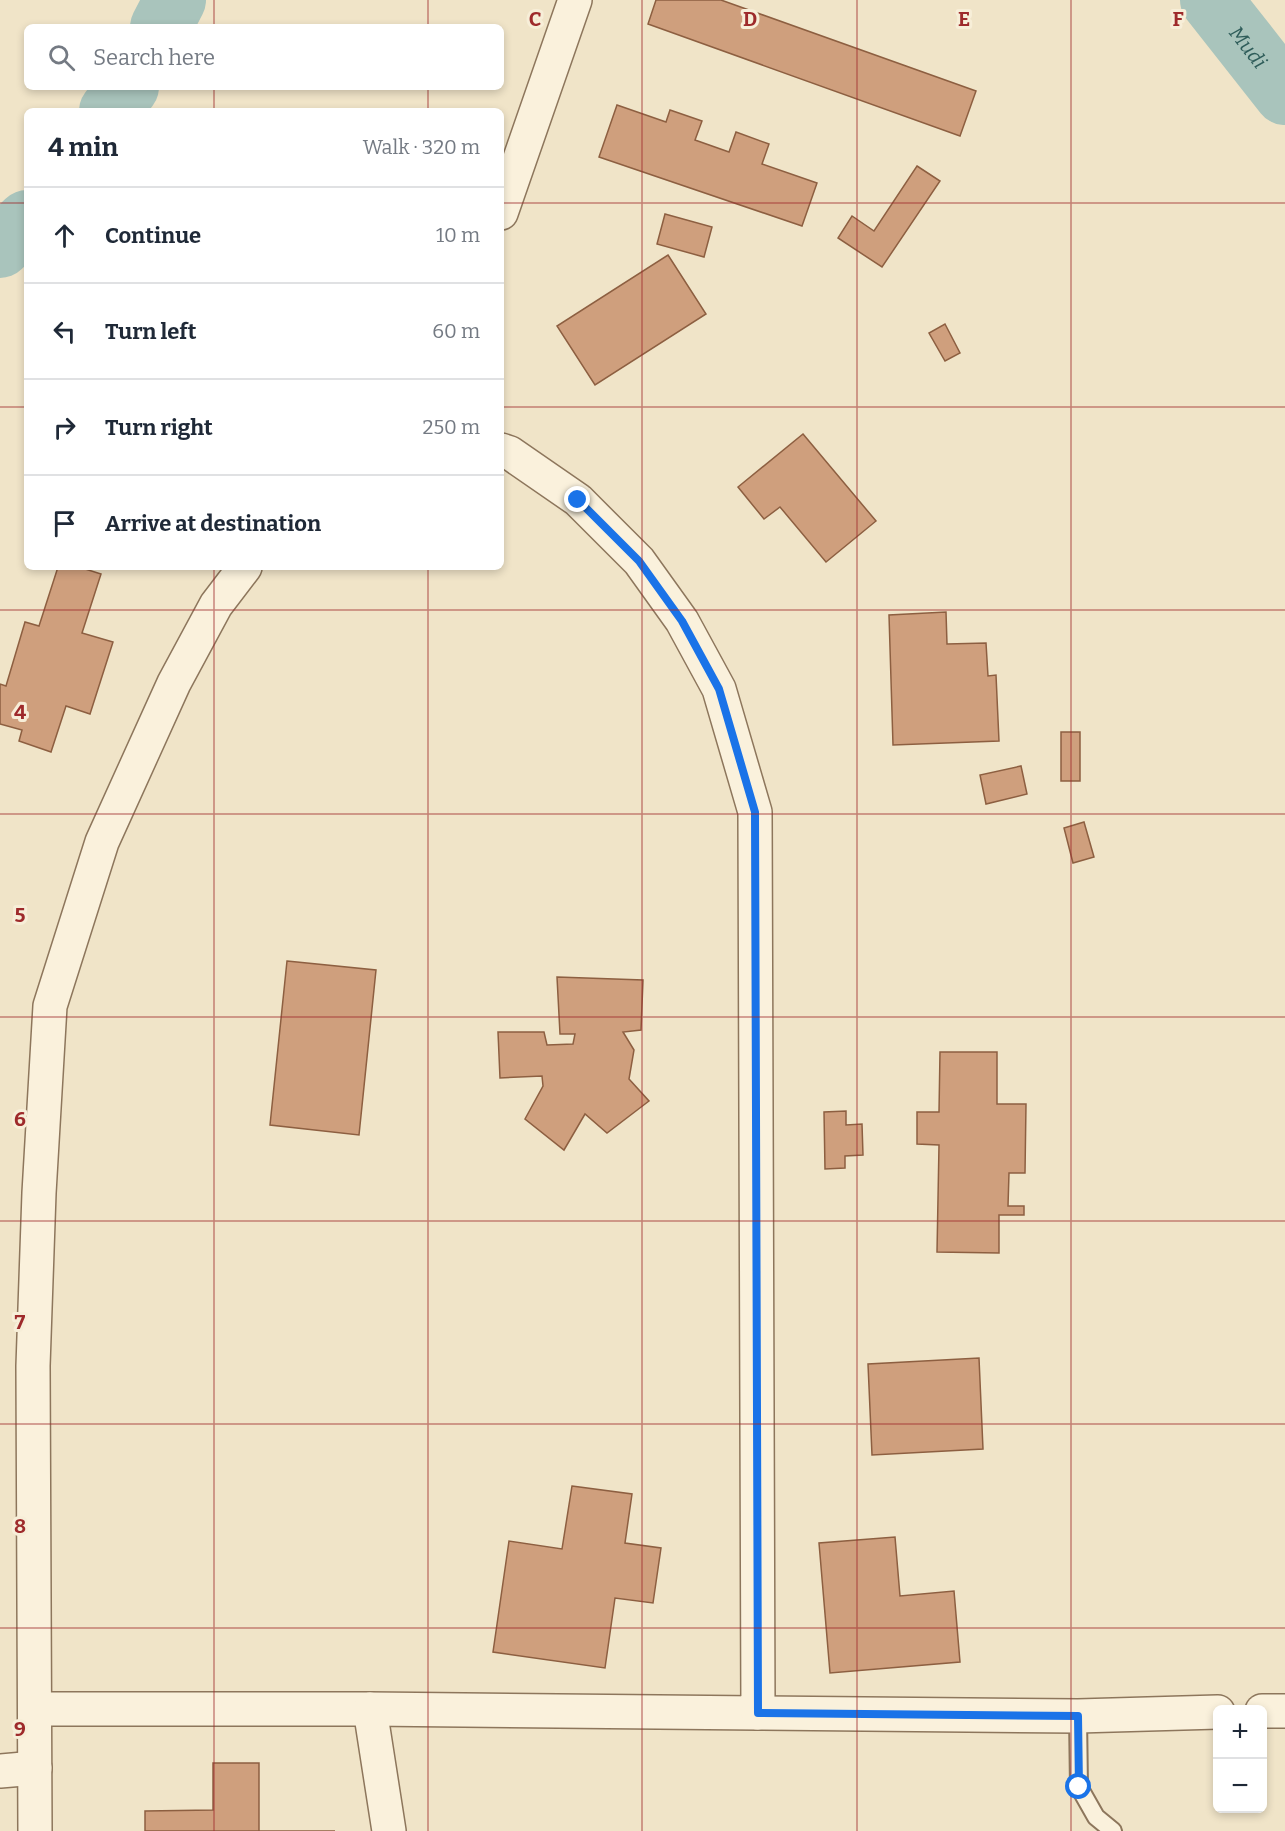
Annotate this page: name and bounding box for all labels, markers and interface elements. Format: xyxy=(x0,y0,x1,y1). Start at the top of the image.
text: C xyxy=(529,7,541,31)
text: D xyxy=(743,7,757,31)
text: E xyxy=(958,7,970,31)
text: F xyxy=(1172,7,1184,31)
water label: Mudi xyxy=(1224,21,1272,73)
search box xyxy=(24,24,504,90)
icon: search xyxy=(45,41,78,74)
text: Search here xyxy=(93,44,215,71)
text: 4 min xyxy=(48,132,118,163)
text: Walk · 320 m xyxy=(363,135,480,159)
icon: ahead xyxy=(48,219,81,252)
text: Continue xyxy=(105,222,201,249)
text: 10 m xyxy=(436,223,480,247)
icon: left xyxy=(48,315,81,348)
text: Turn left xyxy=(105,318,197,345)
text: 60 m xyxy=(432,319,480,343)
icon: right xyxy=(48,411,81,444)
text: Turn right xyxy=(105,414,213,441)
text: 250 m xyxy=(423,415,480,439)
route end xyxy=(564,486,590,512)
icon: arrive xyxy=(48,507,81,540)
text: Arrive at destination xyxy=(105,510,321,537)
text: 4 xyxy=(14,700,26,724)
text: 5 xyxy=(15,903,26,927)
text: 6 xyxy=(14,1107,26,1131)
text: 7 xyxy=(15,1310,26,1334)
text: 8 xyxy=(14,1514,26,1538)
map controls xyxy=(1213,1705,1267,1813)
button: + xyxy=(1213,1705,1267,1759)
text: 9 xyxy=(14,1717,26,1741)
button: − xyxy=(1213,1759,1267,1813)
route start xyxy=(1065,1773,1091,1799)

